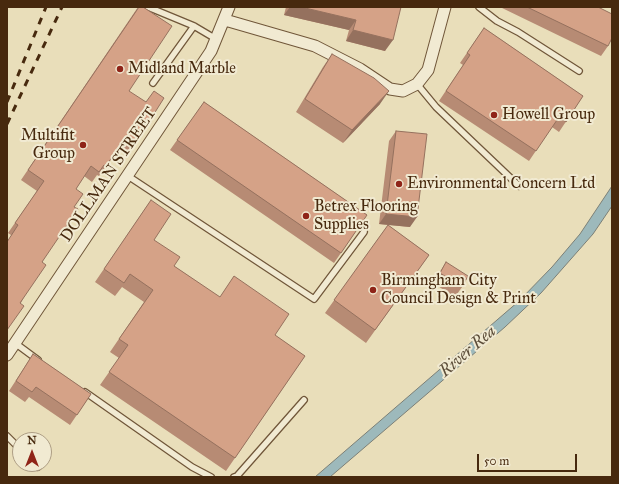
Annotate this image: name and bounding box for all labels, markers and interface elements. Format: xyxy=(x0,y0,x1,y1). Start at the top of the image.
place label: Midland Marble xyxy=(128,59,236,79)
marker: Midland Marble xyxy=(115,64,125,74)
street label: DOLLMAN STREET xyxy=(57,104,161,246)
place label: Howell Group xyxy=(502,105,595,125)
marker: Howell Group xyxy=(489,110,499,120)
place label: Multifit Group xyxy=(21,126,75,164)
marker: Multifit Group xyxy=(78,140,88,150)
place label: Environmental Concern Ltd xyxy=(407,174,595,194)
marker: Environmental Concern Ltd xyxy=(394,179,404,189)
place label: Betrex Flooring Supplies xyxy=(314,197,418,235)
marker: Betrex Flooring Supplies xyxy=(301,211,311,221)
place label: Birmingham City Council Design & Print xyxy=(381,271,536,309)
marker: Birmingham City Council Design & Print xyxy=(368,285,378,295)
water label: River Rea xyxy=(436,322,500,382)
north arrow xyxy=(12,432,52,472)
text: N xyxy=(27,434,37,447)
scale bar xyxy=(479,446,579,472)
text: 50 m xyxy=(484,454,509,468)

